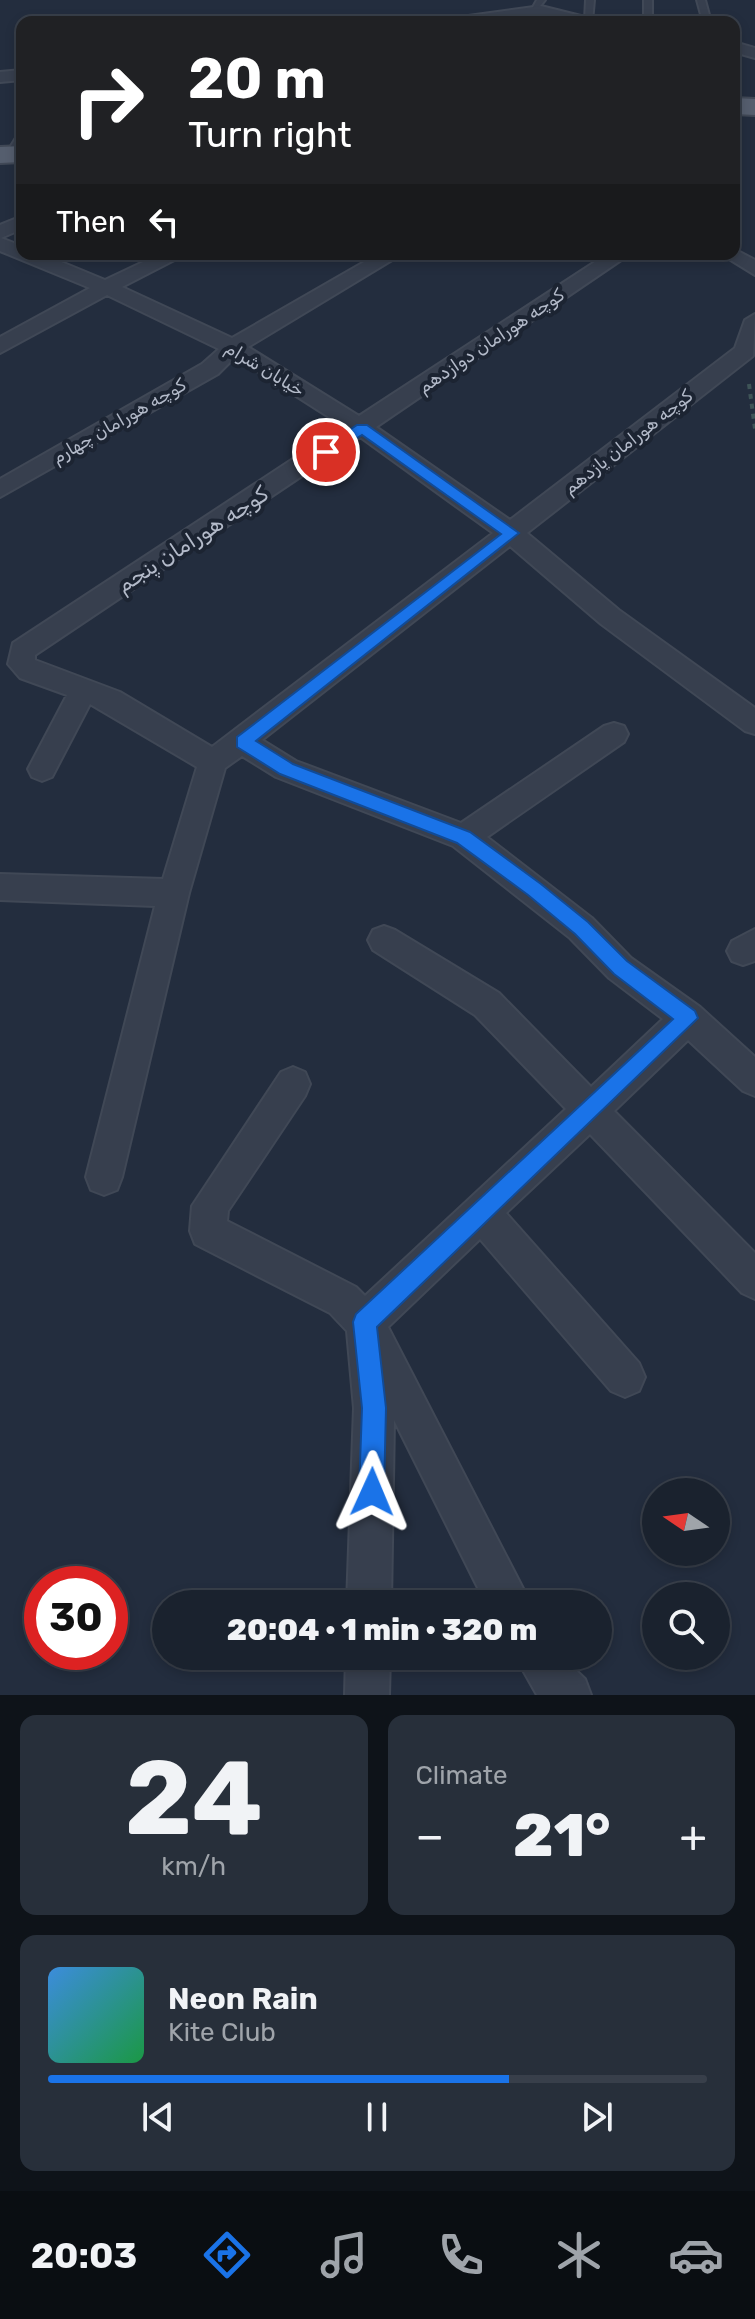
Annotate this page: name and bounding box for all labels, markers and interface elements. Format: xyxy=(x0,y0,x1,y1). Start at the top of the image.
text: 20 m xyxy=(188,46,326,112)
icon: right xyxy=(56,48,160,152)
text: Turn right xyxy=(188,113,352,156)
icon: left xyxy=(142,200,186,244)
text: Then xyxy=(56,204,126,240)
street label: کوچه هورامان دوازدهم xyxy=(414,284,569,399)
street label: خیابان شرام xyxy=(221,337,309,401)
street label: کوچه هورامان چهارم xyxy=(48,374,190,468)
street label: کوچه هورامان يازدهم xyxy=(559,385,698,500)
pin xyxy=(292,418,360,486)
icon: arrive xyxy=(304,430,348,474)
street label: کوچه هورامان پنجم xyxy=(111,480,274,599)
position arrow xyxy=(330,1450,414,1534)
north arrow xyxy=(642,1478,730,1566)
map controls xyxy=(642,1478,730,1670)
speed limit sign: 30 xyxy=(24,1566,128,1670)
button: search xyxy=(642,1582,730,1670)
text: 20:04 · 1 min · 320 m xyxy=(227,1612,537,1648)
text: 24 xyxy=(125,1737,263,1860)
text: Climate xyxy=(416,1760,508,1791)
text: 21° xyxy=(513,1800,611,1871)
text: − xyxy=(416,1810,444,1862)
text: + xyxy=(680,1810,707,1862)
text: km/h xyxy=(161,1851,226,1882)
text: Neon Rain xyxy=(168,1981,318,2017)
text: Kite Club xyxy=(168,2017,276,2048)
icon: previous xyxy=(136,2095,180,2139)
icon: pause xyxy=(355,2095,399,2139)
icon: next xyxy=(575,2095,619,2139)
icon: directions xyxy=(199,2227,255,2283)
icon: music xyxy=(316,2227,372,2283)
icon: phone xyxy=(433,2227,489,2283)
icon: climate xyxy=(551,2227,607,2283)
icon: car xyxy=(668,2227,724,2283)
text: 20:03 xyxy=(31,2234,137,2277)

